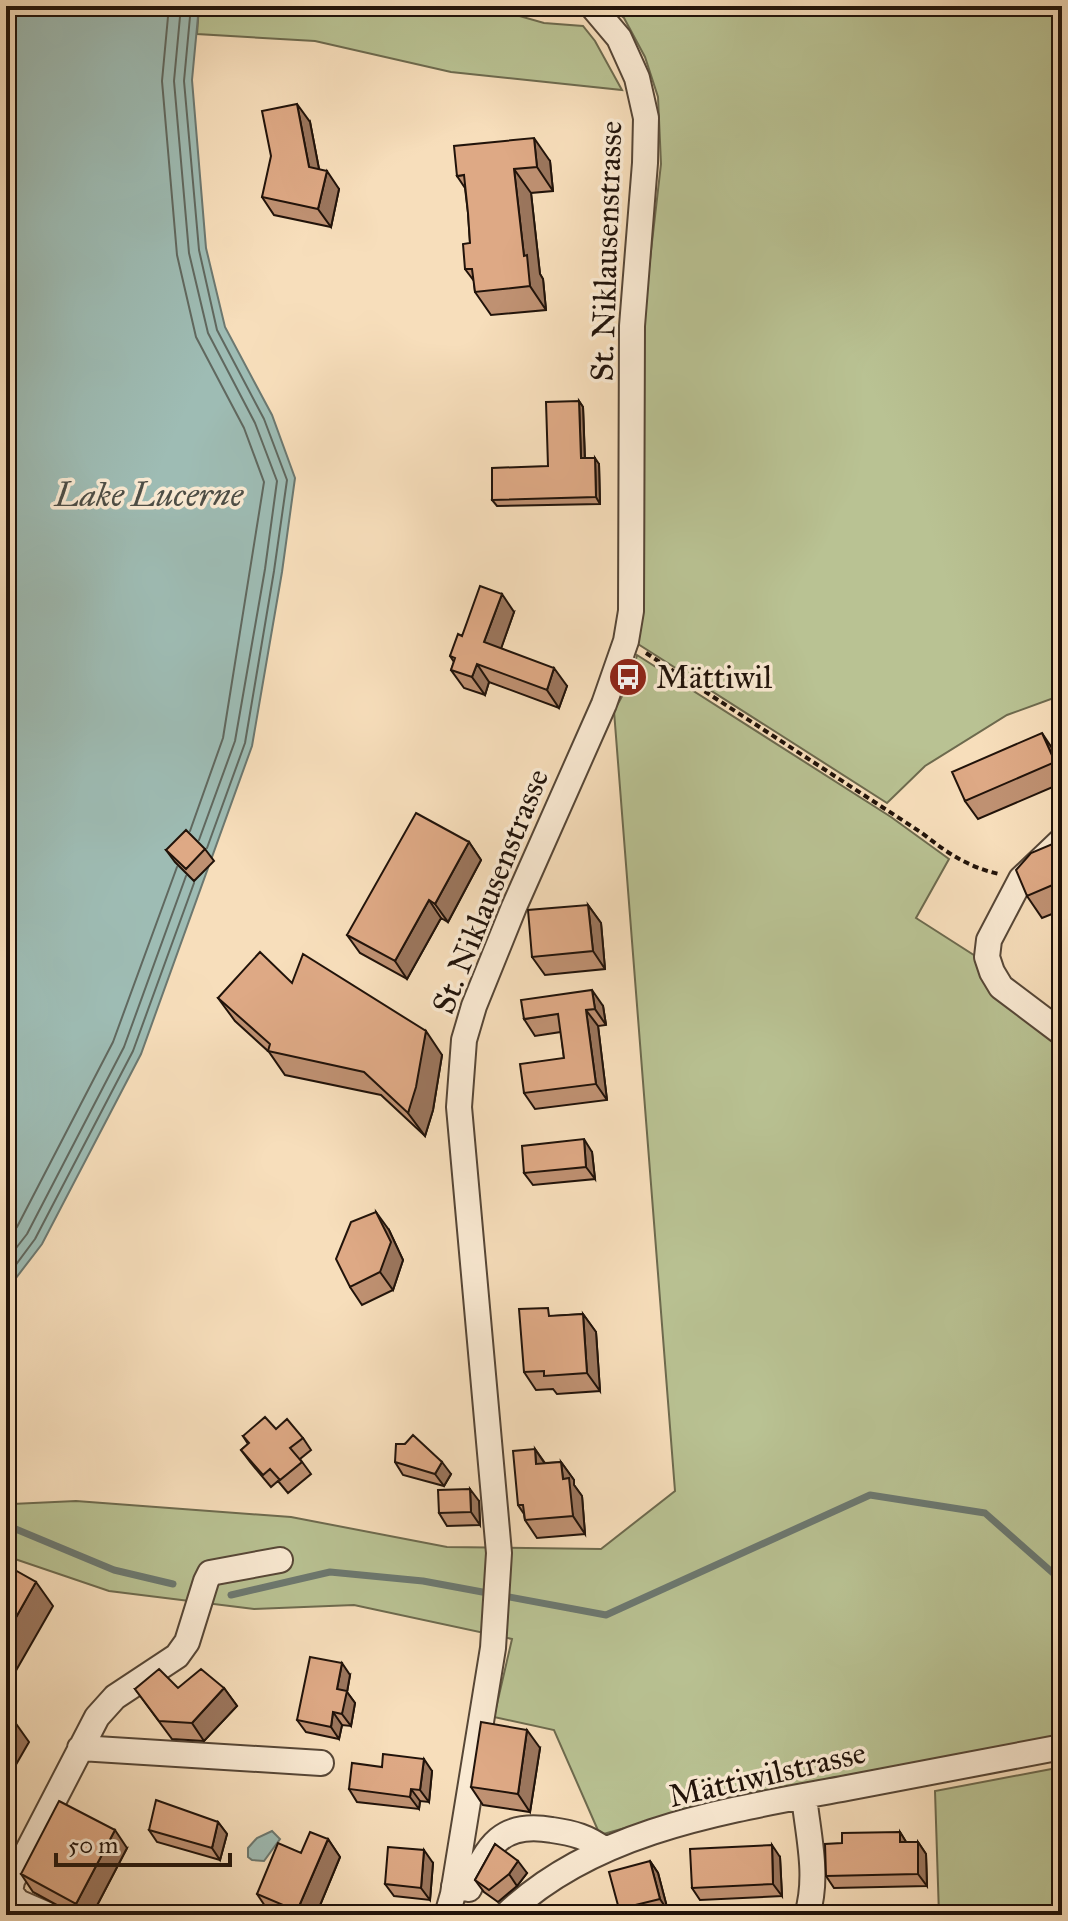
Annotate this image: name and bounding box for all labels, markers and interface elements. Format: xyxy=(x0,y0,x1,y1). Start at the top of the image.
street label: St. Niklausenstrasse xyxy=(582,120,631,382)
water label: Lake Lucerne xyxy=(53,474,245,515)
bus stop icon: Mättiwil xyxy=(607,656,649,698)
place label: Mättiwil xyxy=(656,658,772,697)
street label: St. Niklausenstrasse xyxy=(424,763,557,1019)
street label: Mättiwilstrasse xyxy=(665,1733,870,1816)
scale bar xyxy=(56,1817,230,1867)
text: 50 m xyxy=(68,1830,118,1860)

